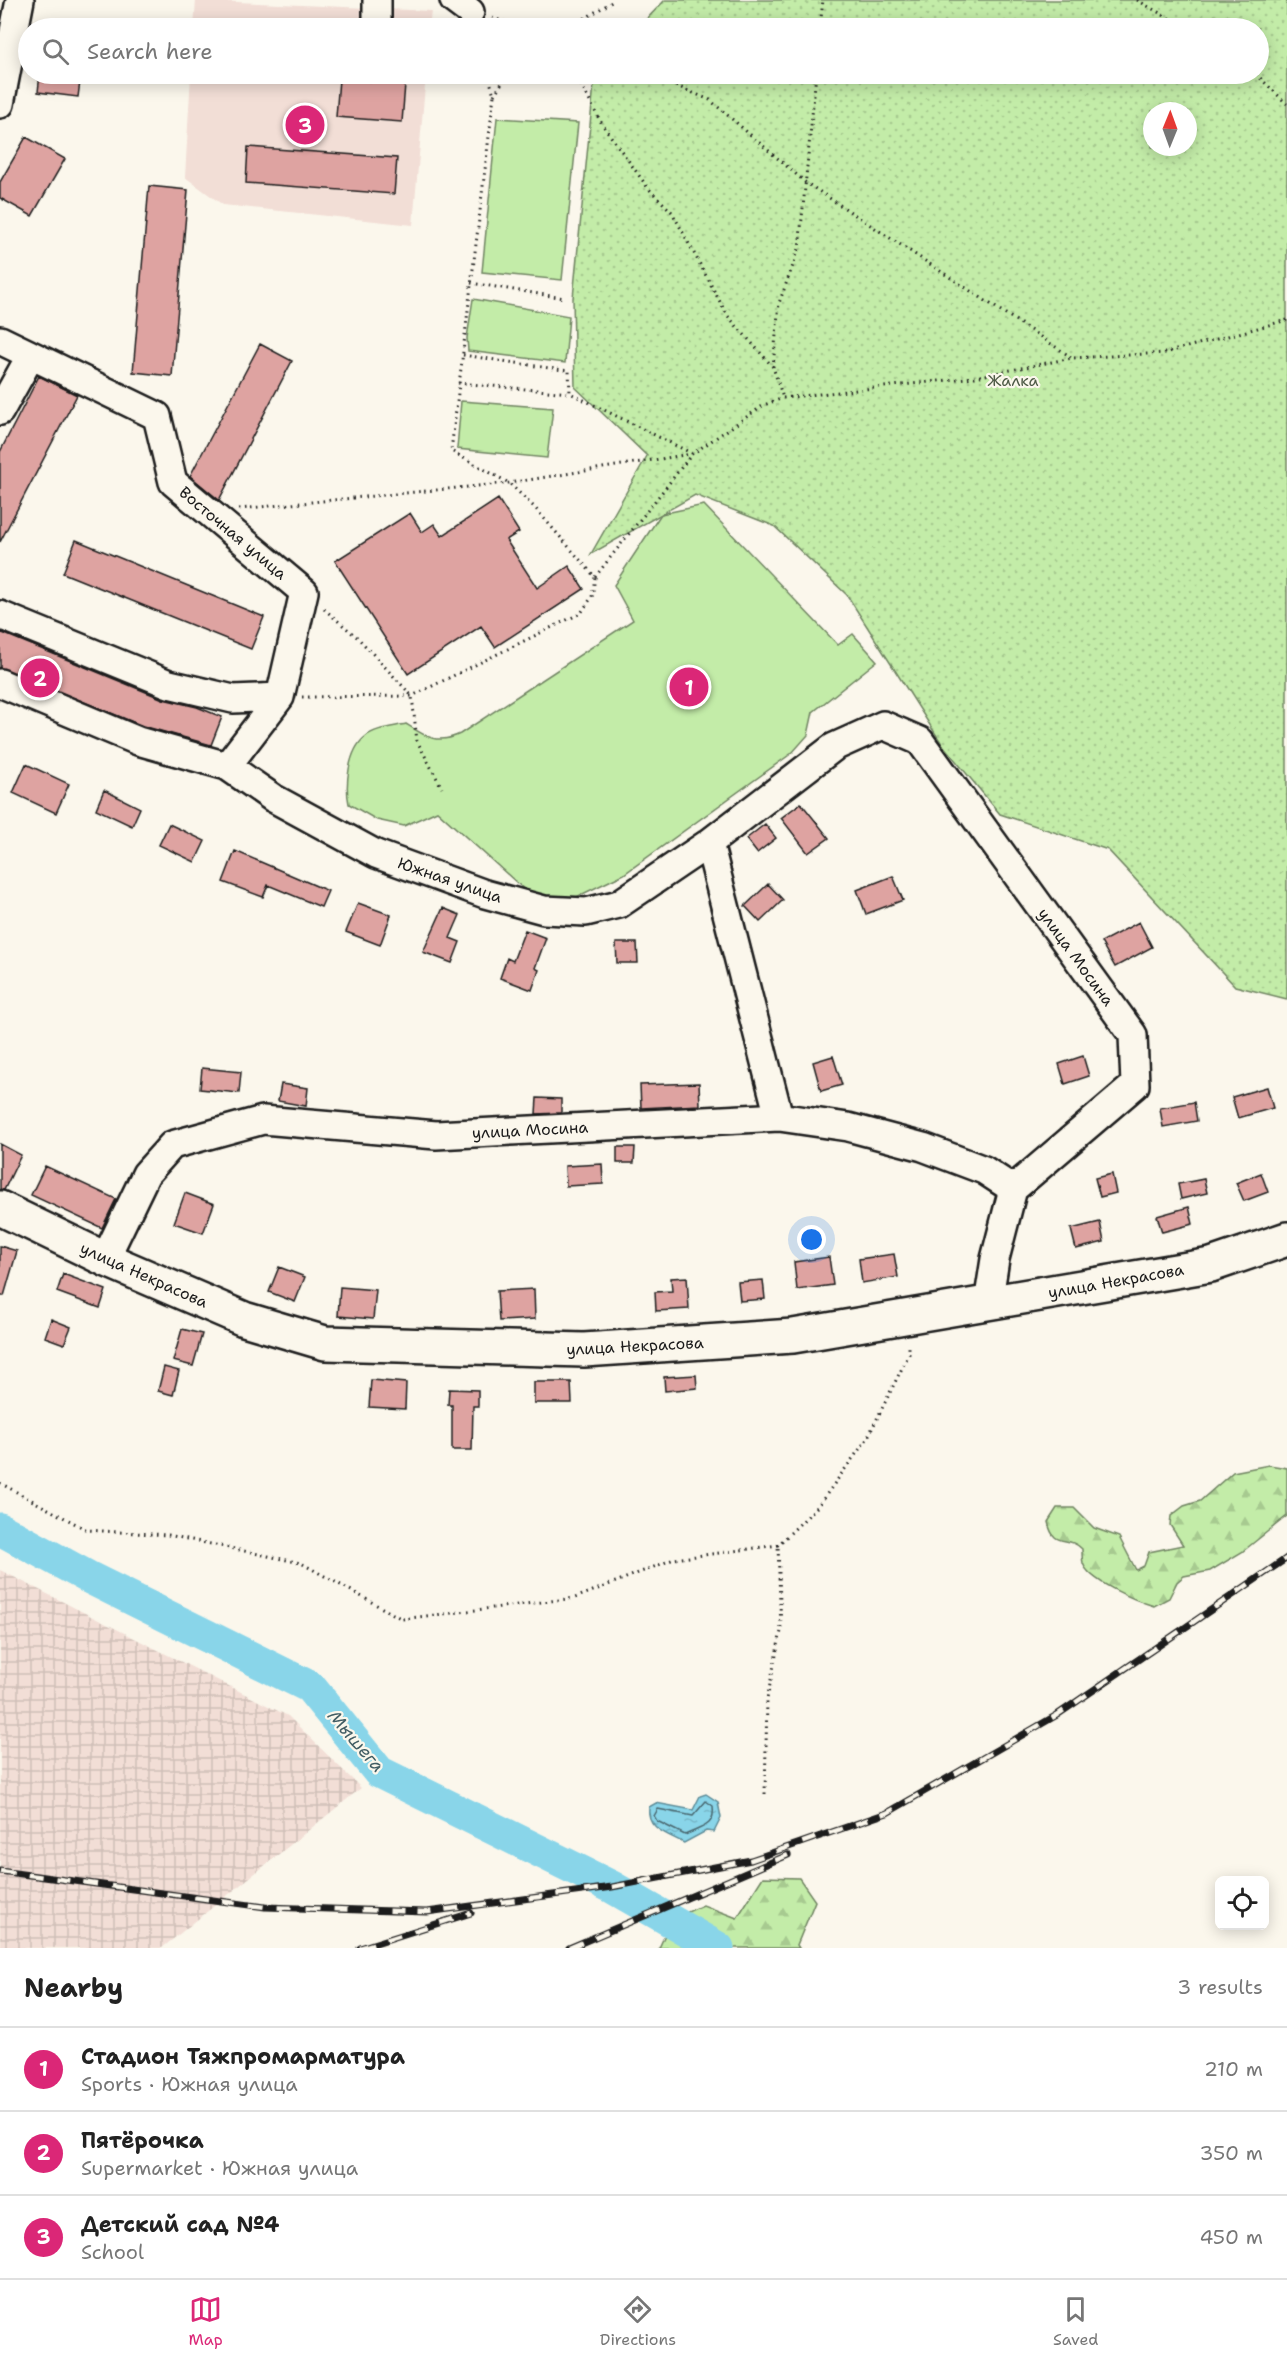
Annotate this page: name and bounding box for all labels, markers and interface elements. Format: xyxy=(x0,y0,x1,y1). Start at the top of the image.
search box xyxy=(18,18,1269,84)
icon: search xyxy=(39,35,72,68)
text: Search here xyxy=(87,37,213,66)
pin: 3 xyxy=(286,102,324,148)
north arrow xyxy=(1143,102,1197,156)
park label: Жалка xyxy=(987,370,1039,391)
street label: Восточная улица xyxy=(175,482,291,584)
pin: 2 xyxy=(20,656,60,700)
pin: 1 xyxy=(670,664,708,710)
street label: Южная улица xyxy=(395,852,505,908)
street label: улица Мосина xyxy=(1033,904,1119,1010)
street label: улица Мосина xyxy=(471,1116,589,1144)
your location xyxy=(797,1225,826,1254)
street label: улица Некрасова xyxy=(77,1237,211,1313)
street label: улица Некрасова xyxy=(1046,1259,1186,1303)
street label: улица Некрасова xyxy=(566,1332,704,1360)
water label: Мышега xyxy=(322,1705,390,1777)
map controls xyxy=(1215,1876,1269,1930)
button: locate xyxy=(1215,1876,1269,1930)
text: Nearby xyxy=(24,1970,123,2005)
text: 3 results xyxy=(1177,1974,1263,2000)
text: Стадион Тяжпромарматура xyxy=(81,2042,405,2071)
text: 1 xyxy=(39,2056,48,2082)
text: 210 m xyxy=(1204,2056,1263,2082)
text: Sports · Южная улица xyxy=(81,2071,298,2097)
text: Пятёрочка xyxy=(81,2126,204,2155)
text: 2 xyxy=(37,2140,51,2166)
text: 350 m xyxy=(1199,2140,1263,2166)
text: Supermarket · Южная улица xyxy=(81,2155,358,2181)
text: Детский сад №4 xyxy=(81,2210,280,2239)
text: 3 xyxy=(37,2224,51,2250)
text: 450 m xyxy=(1199,2224,1263,2250)
text: School xyxy=(81,2239,144,2265)
tab: Map xyxy=(189,2293,223,2350)
tab: Directions xyxy=(600,2293,676,2350)
tab: Saved xyxy=(1053,2293,1099,2350)

